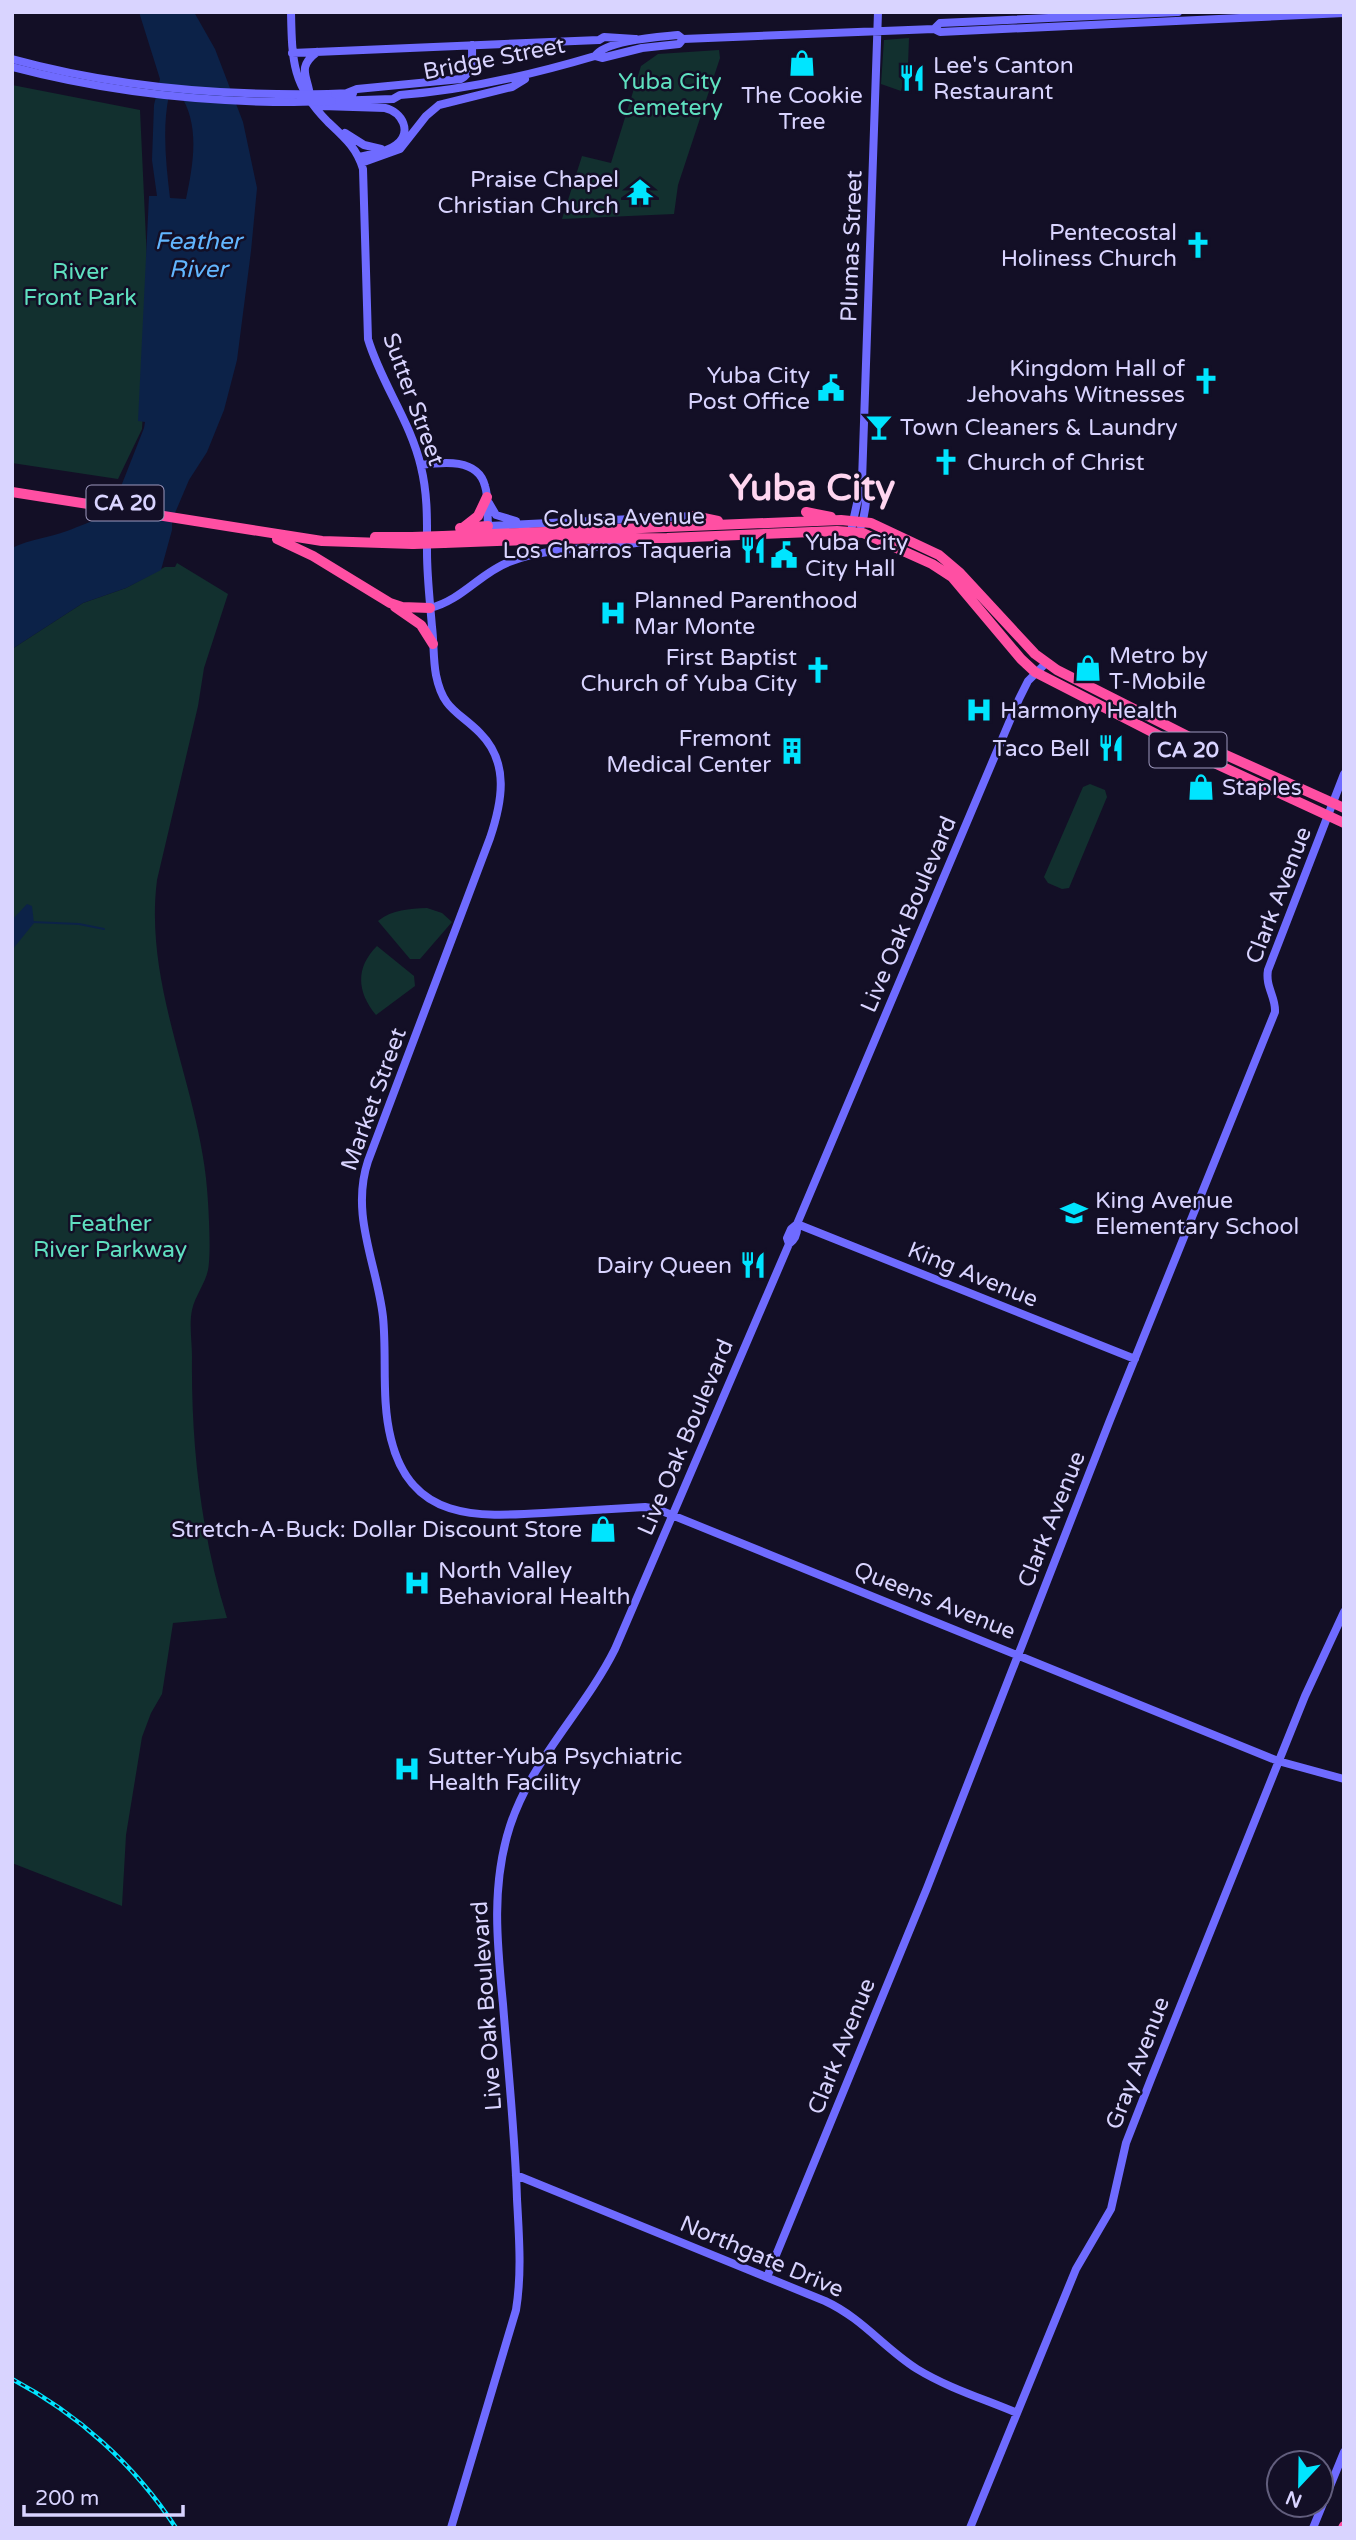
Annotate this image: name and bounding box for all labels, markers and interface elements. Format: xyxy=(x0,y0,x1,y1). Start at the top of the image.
street label: Bridge Street xyxy=(421,31,568,86)
shop icon: The Cookie Tree xyxy=(787,48,817,78)
place label: Lee's Canton Restaurant xyxy=(933,52,1074,106)
restaurant icon: Lee's Canton Restaurant xyxy=(897,63,927,93)
park label: Yuba City Cemetery xyxy=(617,68,723,122)
place label: The Cookie Tree xyxy=(741,82,863,136)
place label: Praise Chapel Christian Church xyxy=(437,166,619,220)
street label: Plumas Street xyxy=(835,169,869,322)
temple icon: Praise Chapel Christian Church xyxy=(625,177,655,207)
place label: Pentecostal Holiness Church xyxy=(1001,219,1177,273)
water label: Feather River xyxy=(155,227,244,284)
church icon: Pentecostal Holiness Church xyxy=(1183,230,1213,260)
park label: River Front Park xyxy=(23,258,137,312)
street label: Sutter Street xyxy=(376,329,450,470)
place label: Kingdom Hall of Jehovahs Witnesses xyxy=(967,355,1185,409)
place label: Yuba City Post Office xyxy=(688,362,810,416)
church icon: Kingdom Hall of Jehovahs Witnesses xyxy=(1191,366,1221,396)
public building icon: Yuba City Post Office xyxy=(816,373,846,403)
bar icon: Town Cleaners & Laundry xyxy=(864,412,894,442)
place label: Town Cleaners & Laundry xyxy=(900,414,1178,442)
church icon: Church of Christ xyxy=(931,447,961,477)
place label: Church of Christ xyxy=(967,449,1145,477)
district label: Yuba City xyxy=(729,466,895,511)
road number: CA 20 xyxy=(86,486,164,520)
street label: Colusa Avenue xyxy=(543,503,705,533)
place label: Yuba City City Hall xyxy=(805,529,908,583)
restaurant icon: Los Charros Taqueria xyxy=(738,535,768,565)
place label: Los Charros Taqueria xyxy=(502,537,732,565)
public building icon: Yuba City City Hall xyxy=(769,540,799,570)
place label: Planned Parenthood Mar Monte xyxy=(634,587,858,641)
hospital icon: Planned Parenthood Mar Monte xyxy=(598,598,628,628)
place label: Metro by T-Mobile xyxy=(1109,642,1208,696)
place label: First Baptist Church of Yuba City xyxy=(580,644,797,698)
shop icon: Metro by T-Mobile xyxy=(1073,653,1103,683)
church icon: First Baptist Church of Yuba City xyxy=(803,655,833,685)
hospital icon: Harmony Health xyxy=(964,695,994,725)
place label: Harmony Health xyxy=(1000,697,1178,725)
place label: Fremont Medical Center xyxy=(606,725,771,779)
road number: CA 20 xyxy=(1150,732,1226,768)
restaurant icon: Taco Bell xyxy=(1096,733,1126,763)
place label: Taco Bell xyxy=(992,735,1090,763)
building icon: Fremont Medical Center xyxy=(777,736,807,766)
shop icon: Staples xyxy=(1186,772,1216,802)
place label: Staples xyxy=(1222,774,1302,802)
street label: Live Oak Boulevard xyxy=(855,812,963,1017)
street label: Clark Avenue xyxy=(1240,823,1318,968)
street label: Market Street xyxy=(335,1024,413,1175)
place label: King Avenue Elementary School xyxy=(1095,1187,1299,1241)
school or university icon: King Avenue Elementary School xyxy=(1059,1198,1089,1228)
park label: Feather River Parkway xyxy=(33,1210,187,1264)
street label: King Avenue xyxy=(903,1236,1042,1314)
restaurant icon: Dairy Queen xyxy=(738,1250,768,1280)
place label: Dairy Queen xyxy=(597,1252,732,1280)
street label: Live Oak Boulevard xyxy=(632,1335,740,1540)
street label: Clark Avenue xyxy=(1012,1447,1092,1592)
shop icon: Stretch-A-Buck: Dollar Discount Store xyxy=(588,1514,618,1544)
place label: Stretch-A-Buck: Dollar Discount Store xyxy=(171,1516,582,1544)
street label: Queens Avenue xyxy=(850,1556,1020,1646)
place label: North Valley Behavioral Health xyxy=(438,1557,630,1611)
hospital icon: North Valley Behavioral Health xyxy=(402,1568,432,1598)
place label: Sutter-Yuba Psychiatric Health Facility xyxy=(428,1743,682,1797)
hospital icon: Sutter-Yuba Psychiatric Health Facility xyxy=(392,1754,422,1784)
street label: Live Oak Boulevard xyxy=(466,1900,508,2112)
street label: Clark Avenue xyxy=(802,1974,882,2119)
street label: Gray Avenue xyxy=(1100,1993,1176,2134)
street label: Northgate Drive xyxy=(676,2210,848,2304)
north arrow xyxy=(1265,2449,1335,2519)
scale bar xyxy=(24,2474,184,2518)
text: 200 m xyxy=(35,2486,99,2511)
text: N xyxy=(1283,2486,1305,2512)

